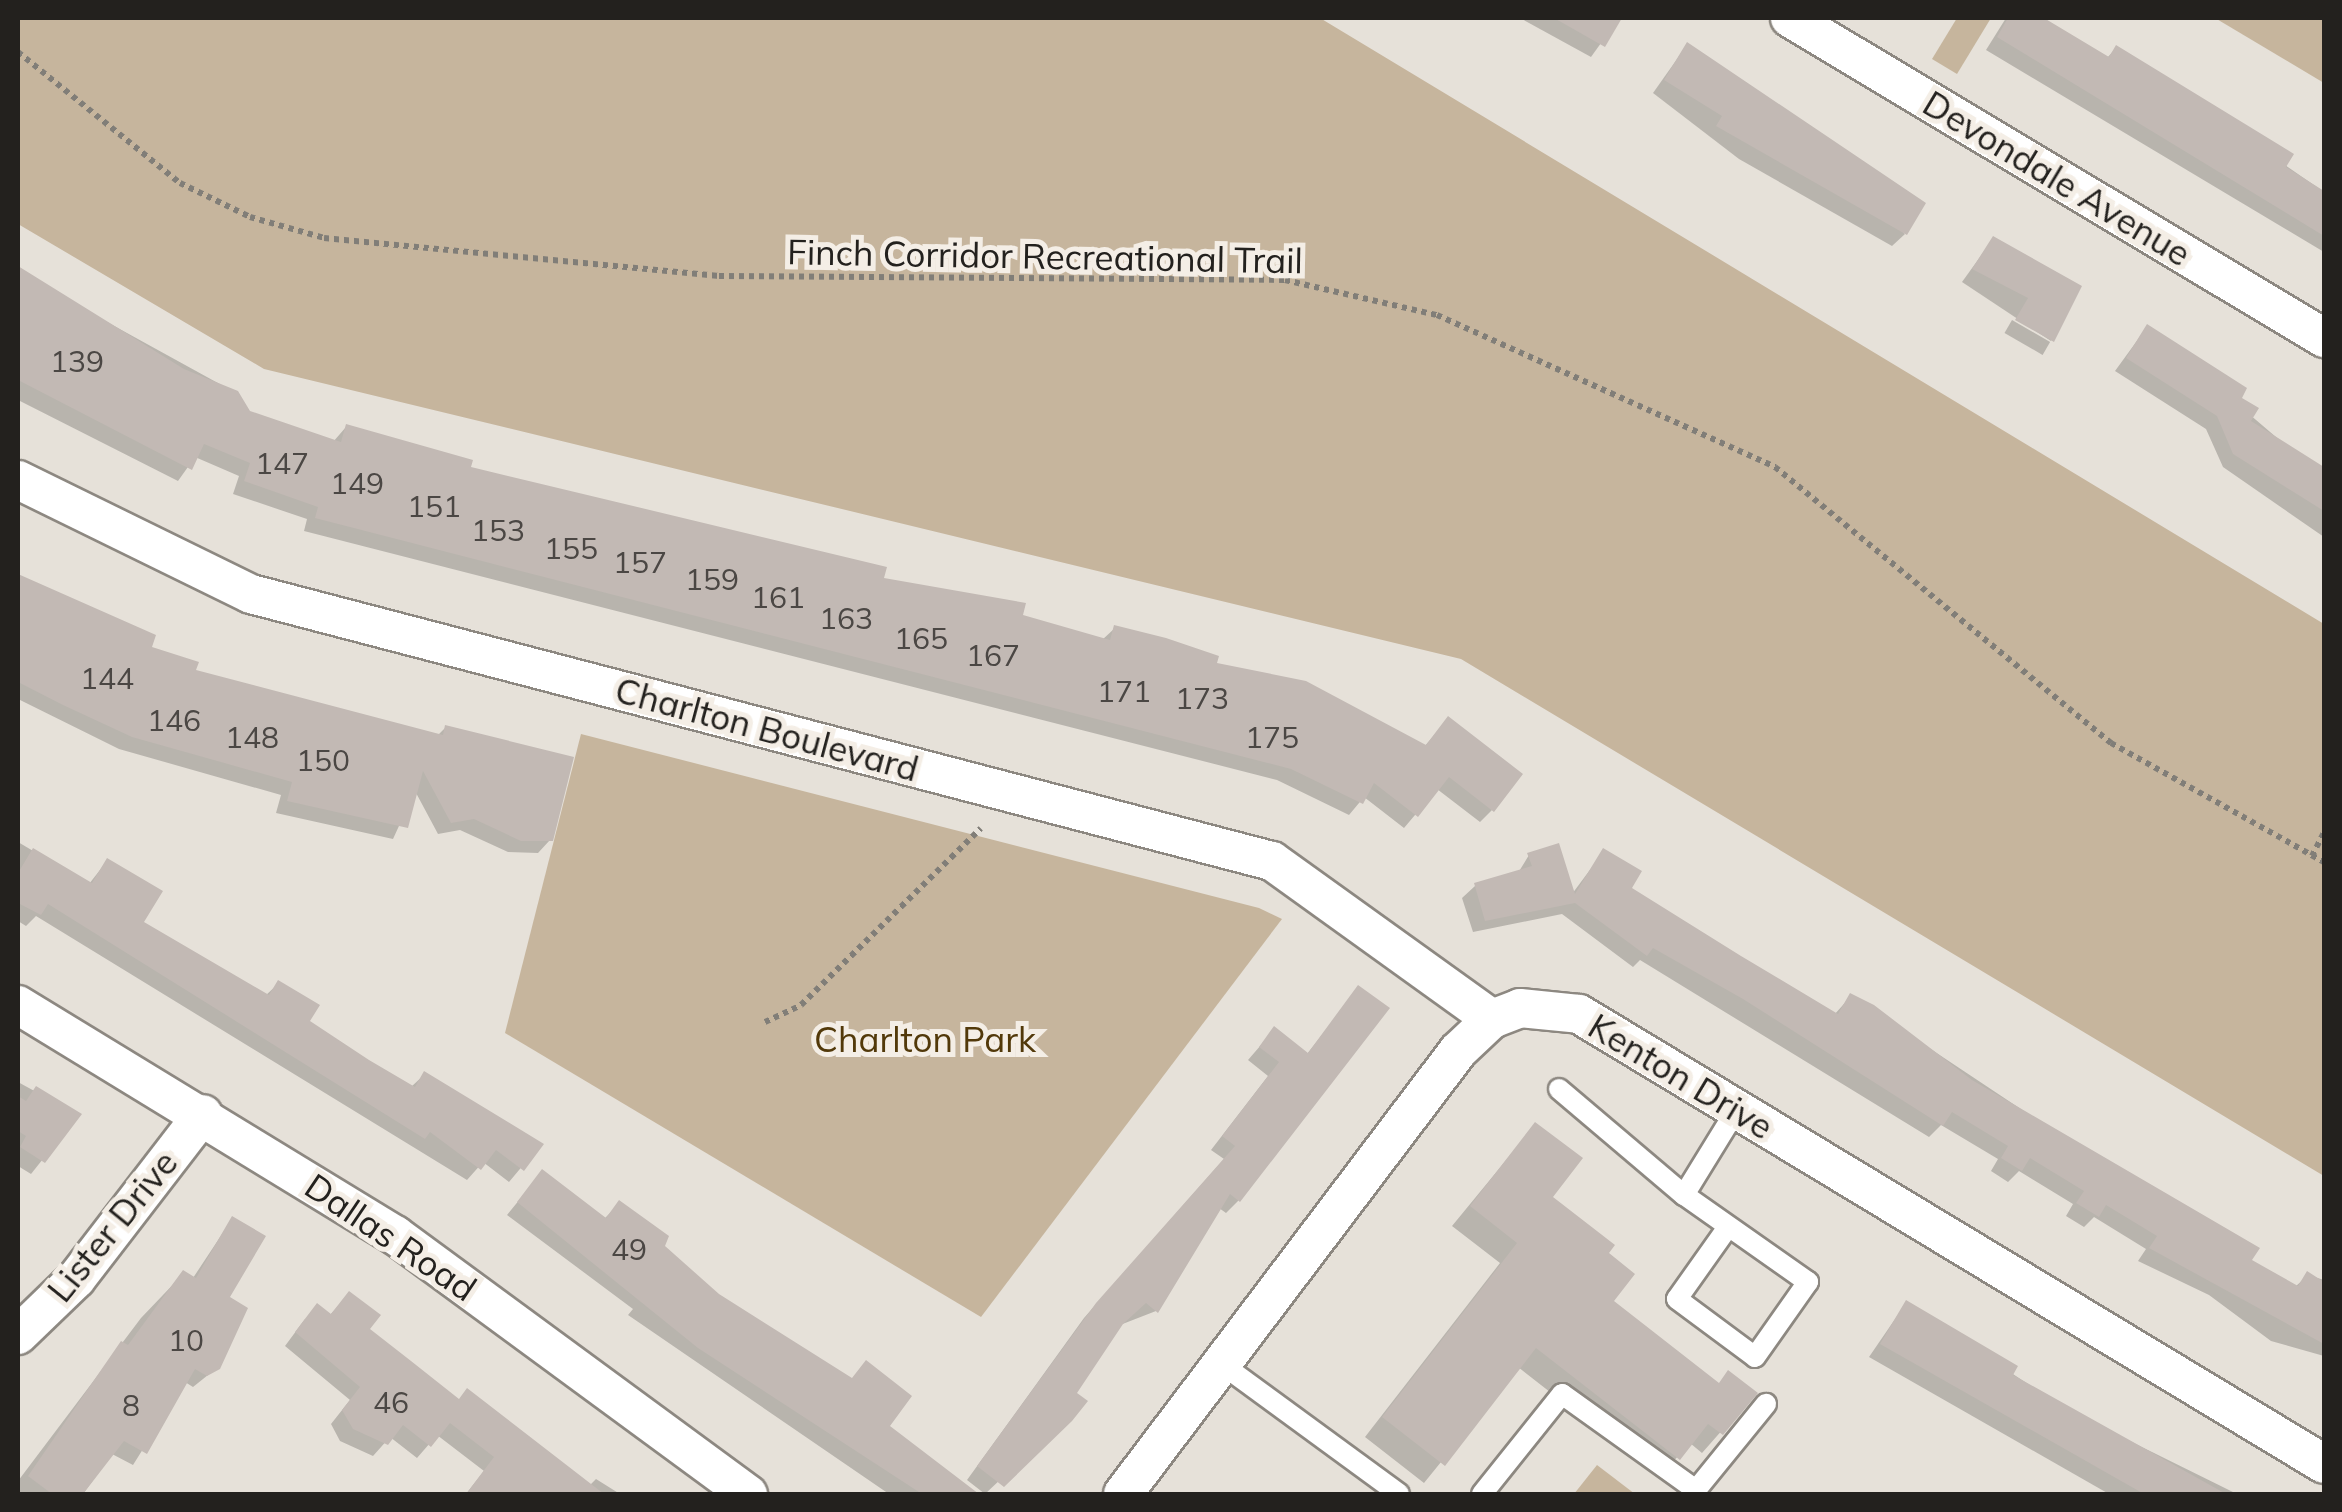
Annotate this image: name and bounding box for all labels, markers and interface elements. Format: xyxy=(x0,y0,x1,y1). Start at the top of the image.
street label: Devondale Avenue xyxy=(1916,82,2198,274)
street label: Finch Corridor Recreational Trail xyxy=(787,231,1303,281)
house number: 139 xyxy=(50,343,104,379)
house number: 147 xyxy=(255,445,309,481)
house number: 149 xyxy=(330,465,384,501)
house number: 151 xyxy=(407,488,461,524)
house number: 153 xyxy=(471,512,525,548)
house number: 155 xyxy=(544,530,598,566)
house number: 157 xyxy=(613,544,667,580)
house number: 159 xyxy=(685,561,739,597)
house number: 161 xyxy=(751,579,805,615)
house number: 163 xyxy=(819,600,873,636)
house number: 165 xyxy=(894,620,948,656)
house number: 167 xyxy=(966,637,1020,673)
house number: 144 xyxy=(80,660,134,696)
street label: Charlton Boulevard xyxy=(611,668,923,790)
house number: 171 xyxy=(1097,673,1151,709)
house number: 173 xyxy=(1175,680,1229,716)
house number: 146 xyxy=(147,702,201,738)
house number: 148 xyxy=(225,719,279,755)
house number: 175 xyxy=(1245,719,1299,755)
house number: 150 xyxy=(296,742,350,778)
street label: Kenton Drive xyxy=(1581,1005,1781,1147)
park label: Charlton Park xyxy=(814,1018,1036,1060)
street label: Lister Drive xyxy=(38,1142,186,1310)
street label: Dallas Road xyxy=(298,1164,484,1310)
house number: 49 xyxy=(611,1231,647,1267)
house number: 10 xyxy=(168,1322,204,1358)
house number: 46 xyxy=(373,1384,409,1420)
house number: 8 xyxy=(122,1387,140,1423)

